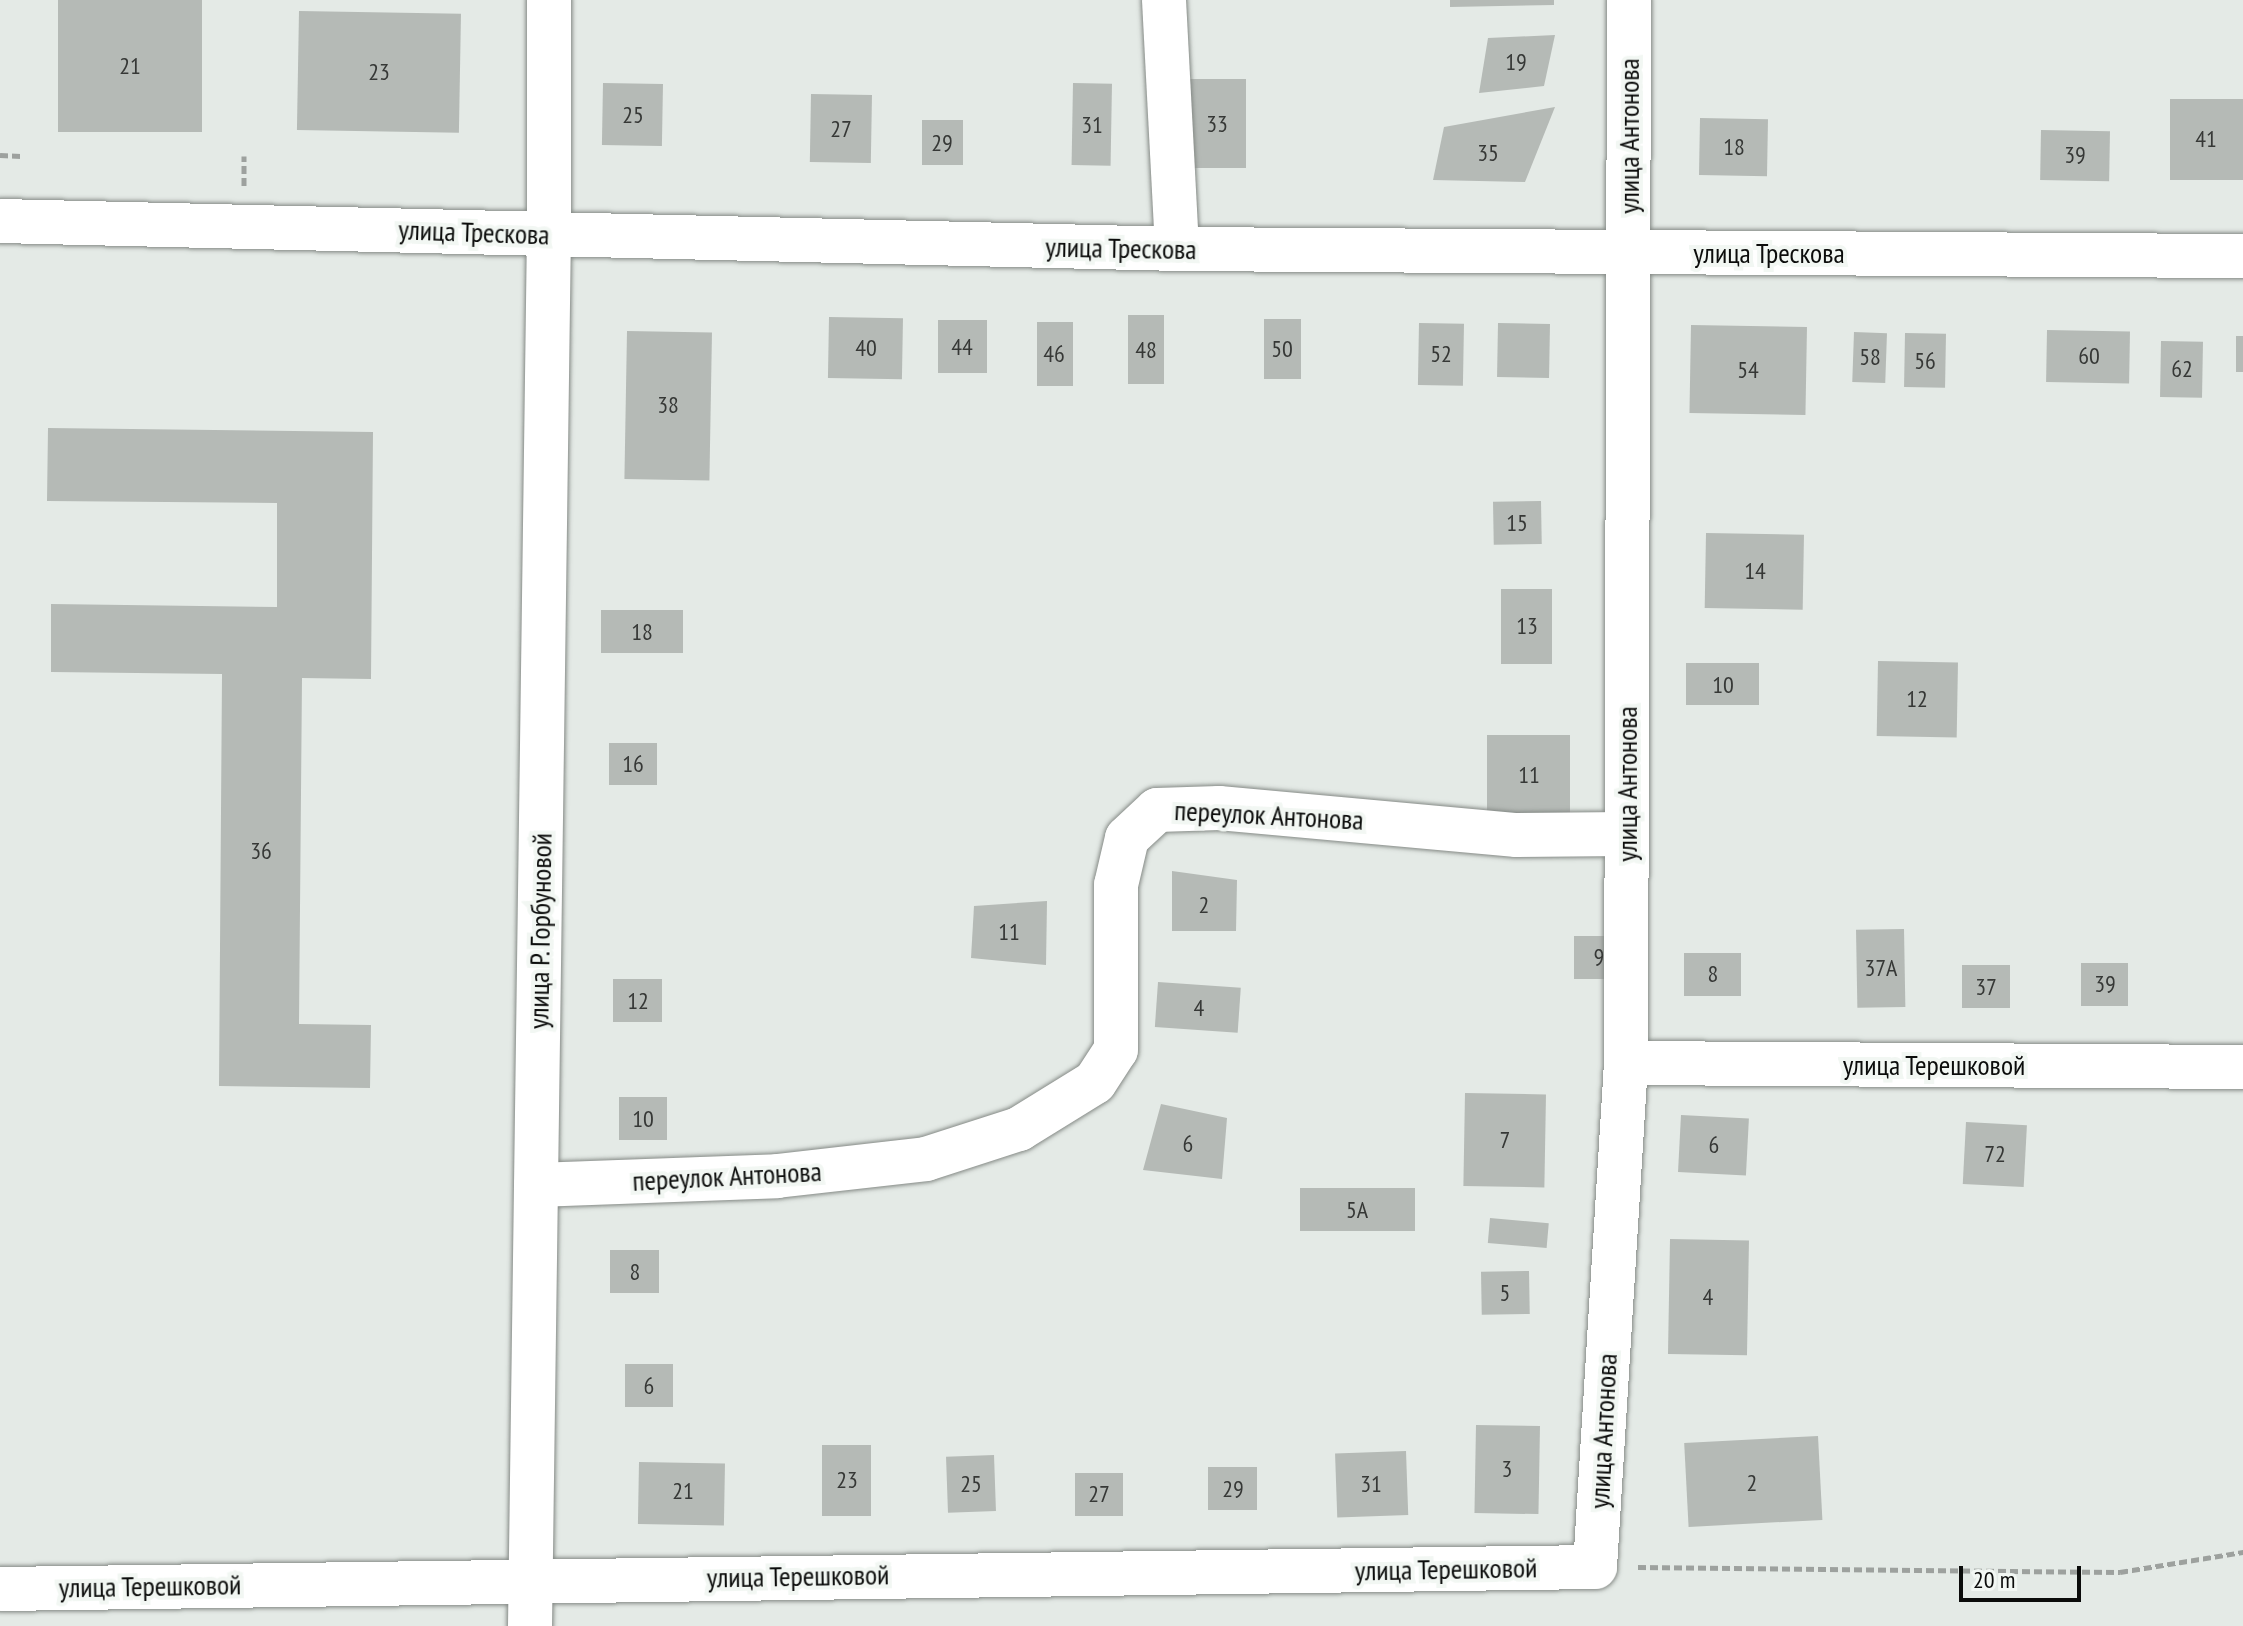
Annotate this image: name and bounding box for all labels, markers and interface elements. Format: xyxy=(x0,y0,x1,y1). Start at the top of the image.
house number: 19 xyxy=(1505,48,1527,76)
house number: 21 xyxy=(119,52,141,80)
house number: 23 xyxy=(368,58,390,86)
street label: улица Антонова xyxy=(1612,58,1646,214)
house number: 25 xyxy=(622,101,644,129)
house number: 33 xyxy=(1206,110,1228,138)
house number: 31 xyxy=(1081,111,1103,139)
house number: 27 xyxy=(830,115,852,143)
house number: 41 xyxy=(2195,125,2217,153)
house number: 29 xyxy=(931,129,953,157)
house number: 18 xyxy=(1723,133,1745,161)
house number: 35 xyxy=(1477,139,1499,167)
house number: 39 xyxy=(2064,141,2086,169)
street label: улица Трескова xyxy=(397,213,551,251)
street label: улица Трескова xyxy=(1045,230,1197,266)
street label: улица Трескова xyxy=(1693,236,1845,270)
house number: 44 xyxy=(951,333,973,361)
house number: 40 xyxy=(855,334,877,362)
house number: 50 xyxy=(1271,335,1293,363)
house number: 48 xyxy=(1135,336,1157,364)
house number: 46 xyxy=(1043,340,1065,368)
house number: 52 xyxy=(1430,340,1452,368)
house number: 60 xyxy=(2078,342,2100,370)
house number: 58 xyxy=(1859,343,1881,371)
house number: 56 xyxy=(1914,347,1936,375)
house number: 62 xyxy=(2171,355,2193,383)
house number: 54 xyxy=(1737,356,1759,384)
house number: 38 xyxy=(657,391,679,419)
house number: 15 xyxy=(1506,509,1528,537)
house number: 14 xyxy=(1744,557,1766,585)
house number: 13 xyxy=(1516,612,1538,640)
house number: 18 xyxy=(631,618,653,646)
house number: 10 xyxy=(1712,671,1734,699)
house number: 12 xyxy=(1906,685,1928,713)
street label: улица Антонова xyxy=(1610,706,1644,862)
house number: 16 xyxy=(622,750,644,778)
house number: 11 xyxy=(1518,761,1540,789)
street label: переулок Антонова xyxy=(1173,793,1365,837)
street label: улица Р. Горбуновой xyxy=(521,832,559,1030)
house number: 36 xyxy=(250,837,272,865)
house number: 2 xyxy=(1199,891,1209,919)
house number: 11 xyxy=(998,918,1020,946)
house number: 9 xyxy=(1594,943,1604,971)
house number: 37А xyxy=(1865,954,1897,982)
house number: 8 xyxy=(1708,960,1718,988)
house number: 39 xyxy=(2094,970,2116,998)
house number: 37 xyxy=(1975,973,1997,1001)
house number: 12 xyxy=(627,987,649,1015)
house number: 4 xyxy=(1194,994,1204,1022)
street label: улица Терешковой xyxy=(1842,1048,2026,1082)
house number: 10 xyxy=(632,1105,654,1133)
house number: 7 xyxy=(1500,1126,1510,1154)
house number: 6 xyxy=(1183,1130,1193,1158)
house number: 6 xyxy=(1709,1131,1719,1159)
house number: 72 xyxy=(1984,1140,2006,1168)
street label: переулок Антонова xyxy=(631,1154,823,1198)
house number: 5А xyxy=(1346,1196,1368,1224)
house number: 8 xyxy=(630,1258,640,1286)
house number: 5 xyxy=(1500,1279,1510,1307)
house number: 4 xyxy=(1703,1283,1713,1311)
street label: улица Антонова xyxy=(1582,1352,1624,1510)
house number: 6 xyxy=(644,1372,654,1400)
house number: 3 xyxy=(1502,1455,1512,1483)
house number: 23 xyxy=(836,1466,858,1494)
house number: 2 xyxy=(1747,1469,1757,1497)
house number: 25 xyxy=(960,1470,982,1498)
house number: 31 xyxy=(1360,1470,1382,1498)
house number: 29 xyxy=(1222,1475,1244,1503)
house number: 21 xyxy=(672,1477,694,1505)
house number: 27 xyxy=(1088,1480,1110,1508)
scale bar xyxy=(1963,1550,2085,1600)
street label: улица Терешковой xyxy=(1354,1551,1538,1587)
street label: улица Терешковой xyxy=(706,1558,890,1594)
text: 20 m xyxy=(1973,1564,2015,1595)
street label: улица Терешковой xyxy=(58,1568,242,1604)

